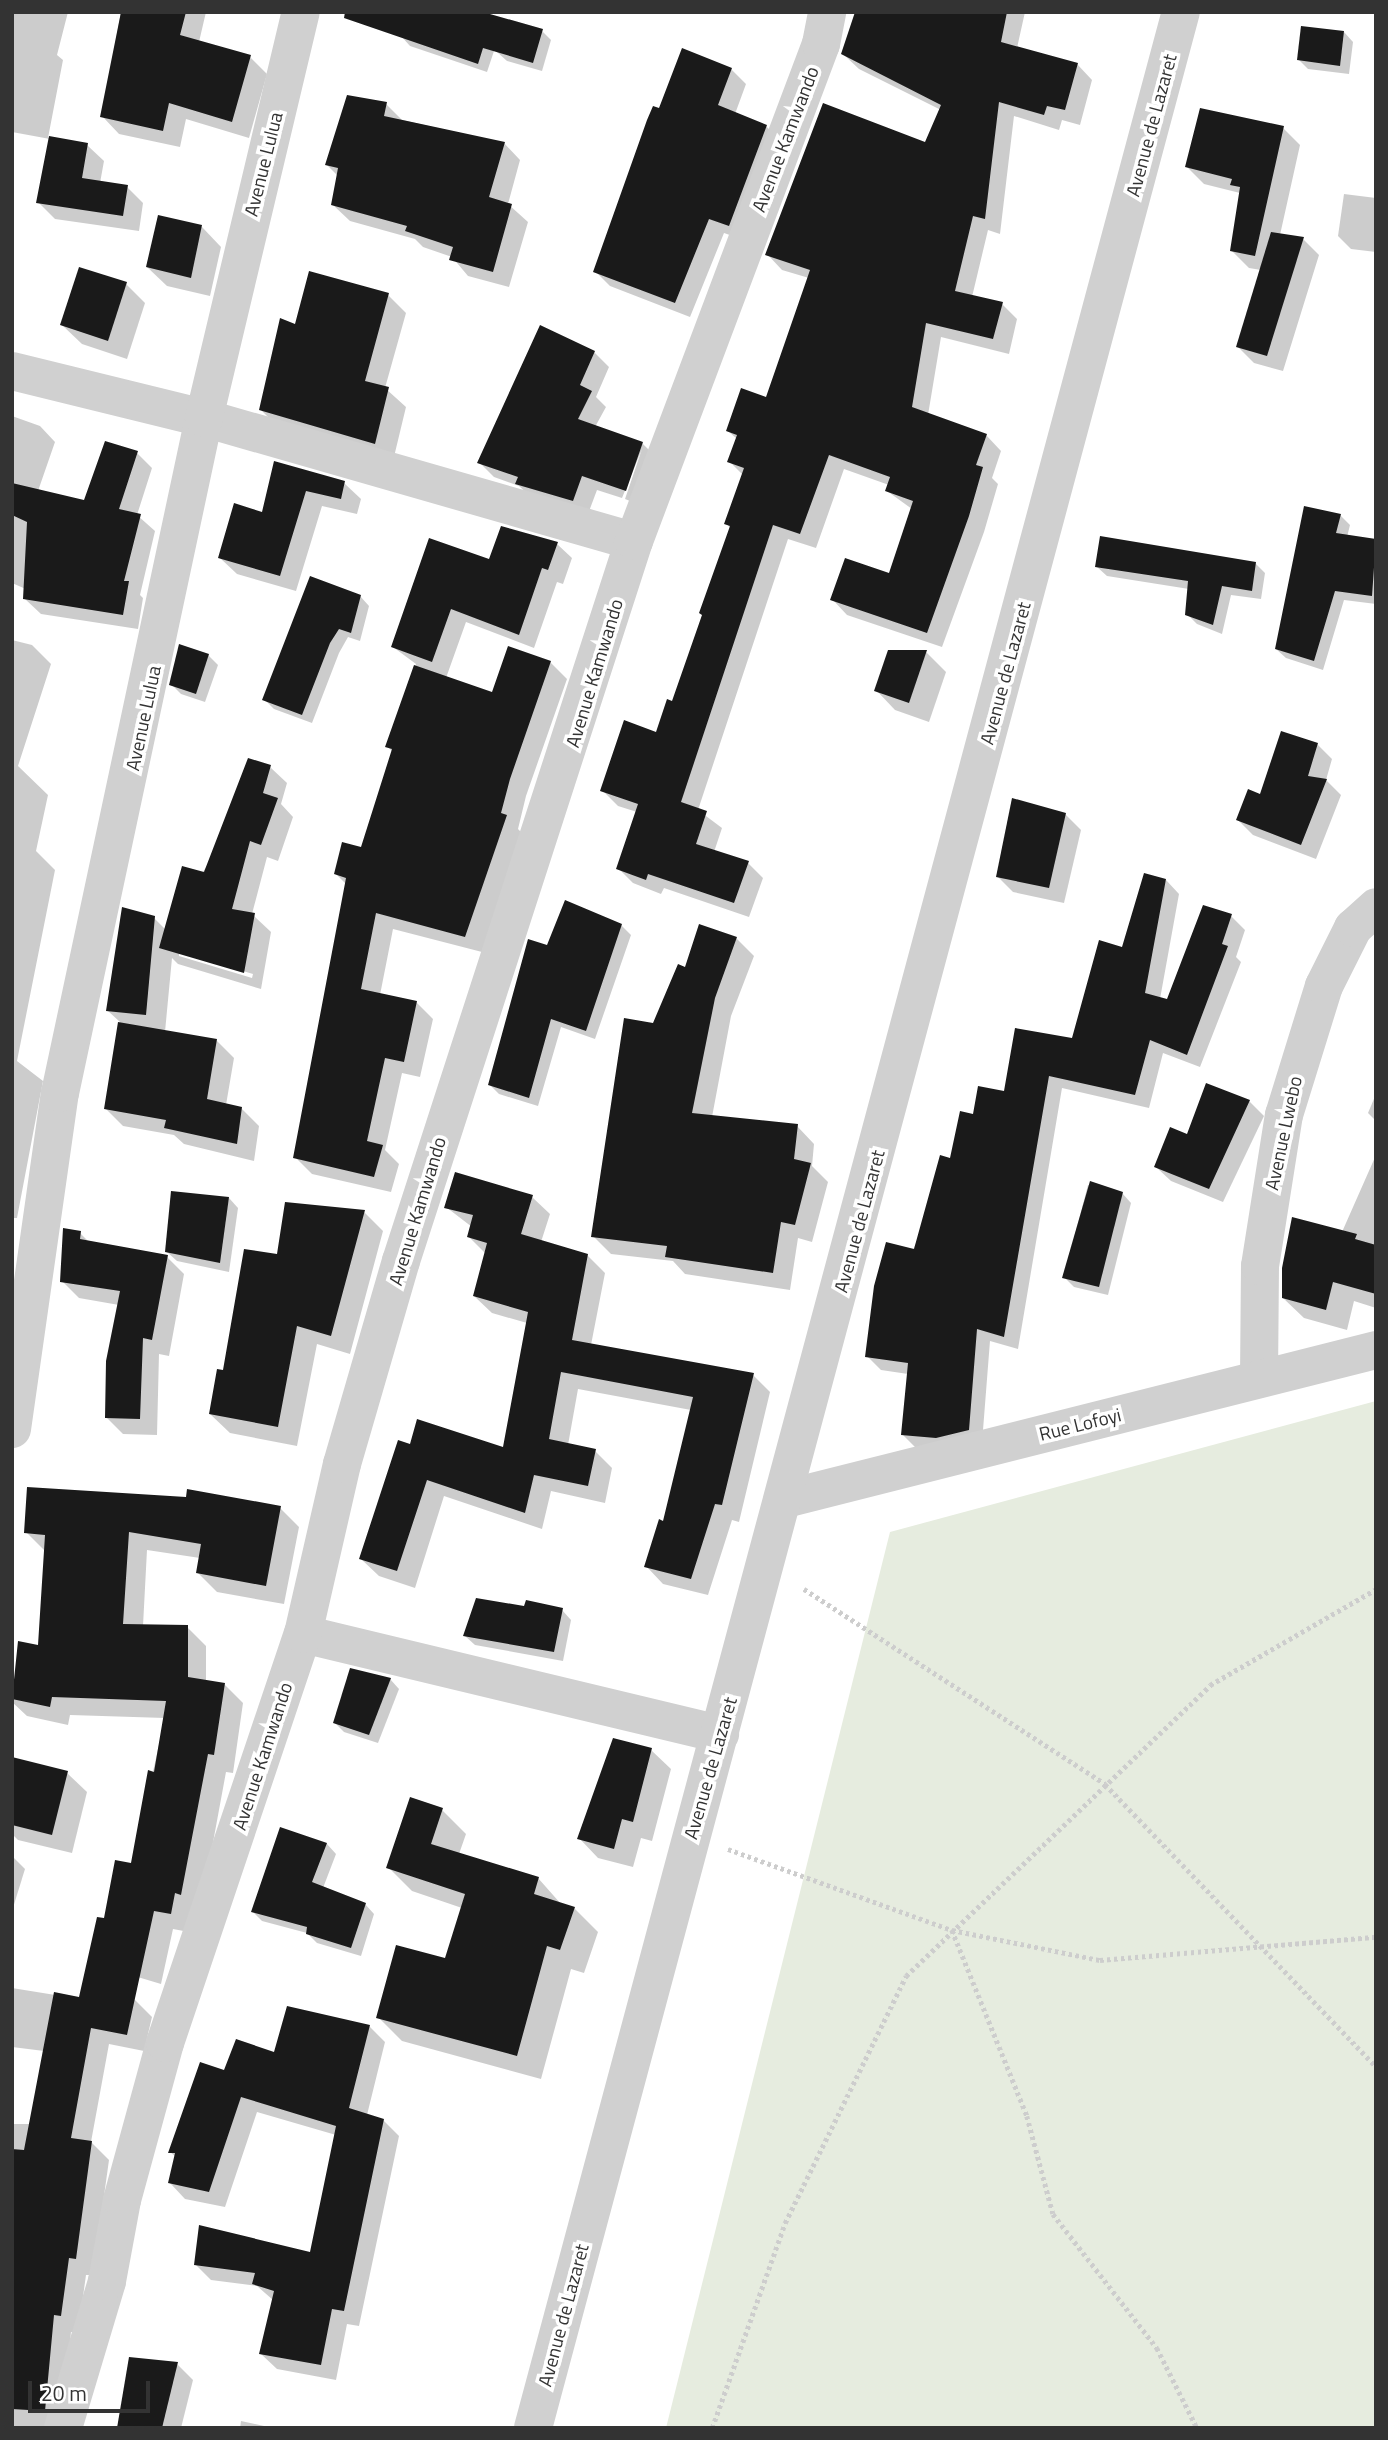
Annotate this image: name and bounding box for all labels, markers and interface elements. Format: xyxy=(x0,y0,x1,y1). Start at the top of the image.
street label: Avenue de Lazaret xyxy=(1121,51,1181,199)
street label: Avenue Kamwando xyxy=(747,63,823,215)
street label: Avenue Lulua xyxy=(239,109,287,219)
street label: Avenue Kamwando xyxy=(561,596,627,750)
street label: Avenue de Lazaret xyxy=(975,599,1035,747)
street label: Avenue Lulua xyxy=(121,663,165,773)
street label: Avenue Lwebo xyxy=(1260,1074,1306,1192)
street label: Avenue Kamwando xyxy=(384,1134,450,1288)
street label: Avenue de Lazaret xyxy=(829,1147,889,1295)
street label: Rue Lofoyi xyxy=(1037,1403,1123,1445)
street label: Avenue Kamwando xyxy=(227,1679,297,1833)
street label: Avenue de Lazaret xyxy=(679,1694,741,1842)
street label: Avenue de Lazaret xyxy=(533,2241,593,2389)
scale bar xyxy=(32,2366,154,2410)
text: 20 m xyxy=(41,2377,87,2409)

